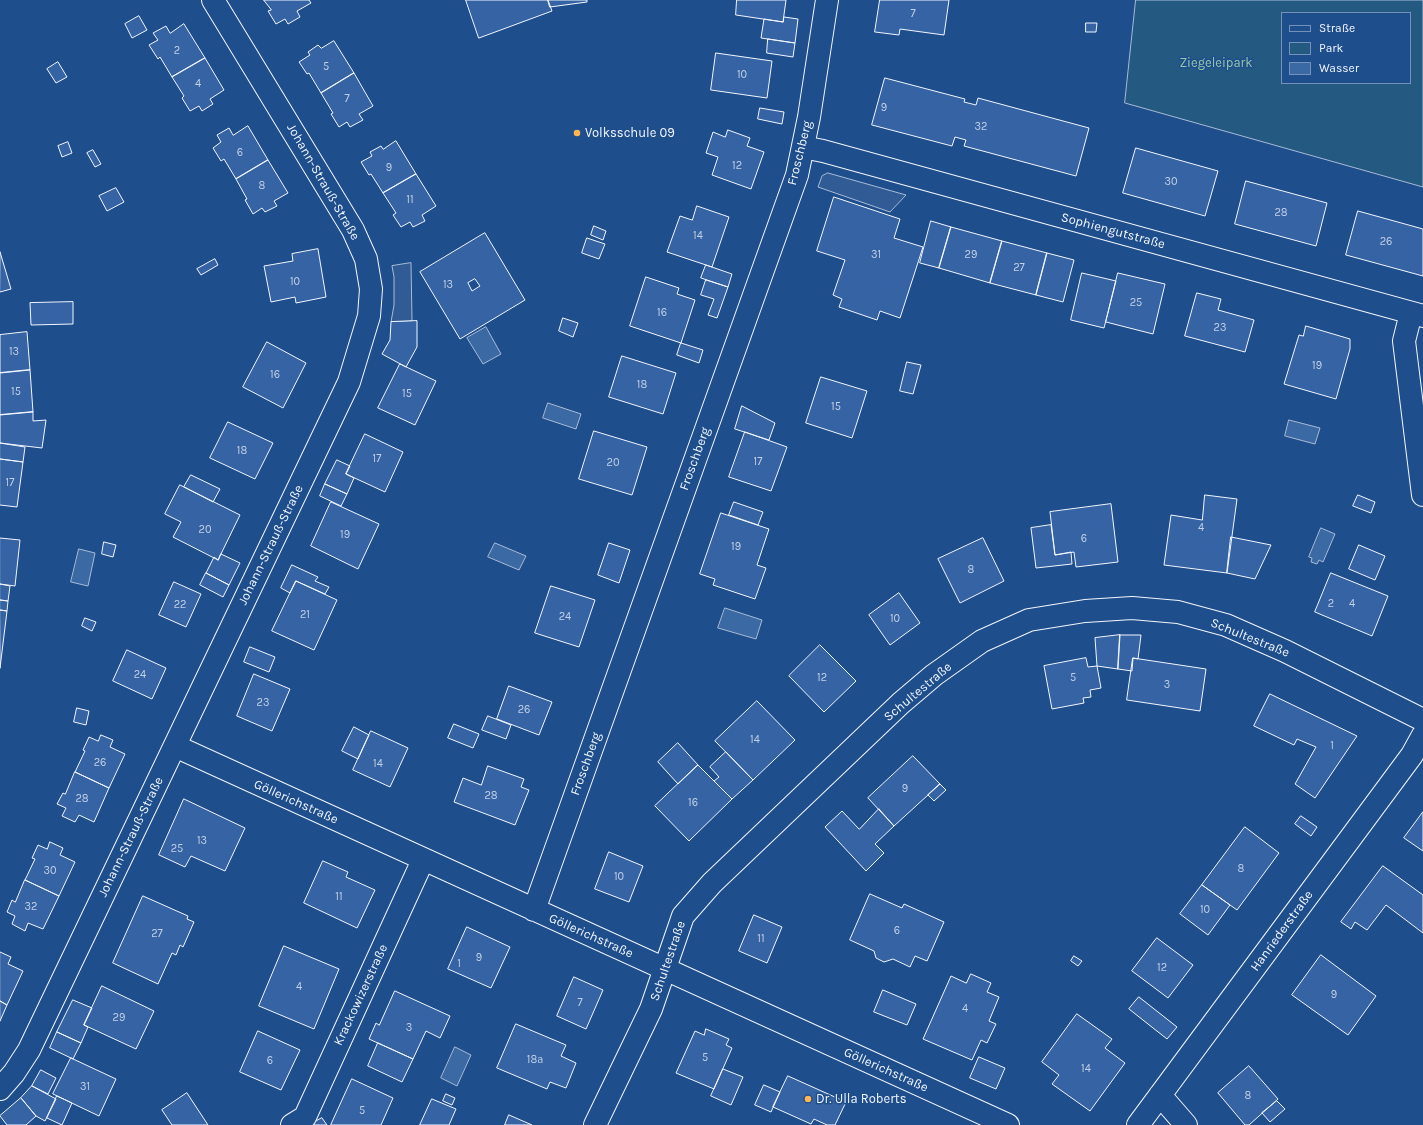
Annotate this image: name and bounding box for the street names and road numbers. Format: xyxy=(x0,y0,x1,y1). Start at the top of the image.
street label: Froschberg xyxy=(784,119,816,187)
street label: Johann-Strauß-Straße xyxy=(283,121,363,243)
street label: Sophiengutstraße xyxy=(1059,210,1167,252)
street label: Froschberg xyxy=(676,425,714,493)
street label: Johann-Strauß-Straße xyxy=(235,482,307,608)
street label: Schultestraße xyxy=(1208,615,1292,661)
street label: Schultestraße xyxy=(881,659,955,725)
street label: Froschberg xyxy=(567,730,605,798)
street label: Johann-Strauß-Straße xyxy=(95,774,167,900)
street label: Göllerichstraße xyxy=(251,776,341,828)
street label: Hanriederstraße xyxy=(1247,887,1317,975)
street label: Göllerichstraße xyxy=(546,910,636,962)
street label: Schultestraße xyxy=(647,919,689,1003)
street label: Krackowizerstraße xyxy=(331,942,391,1048)
street label: Göllerichstraße xyxy=(841,1044,931,1096)

